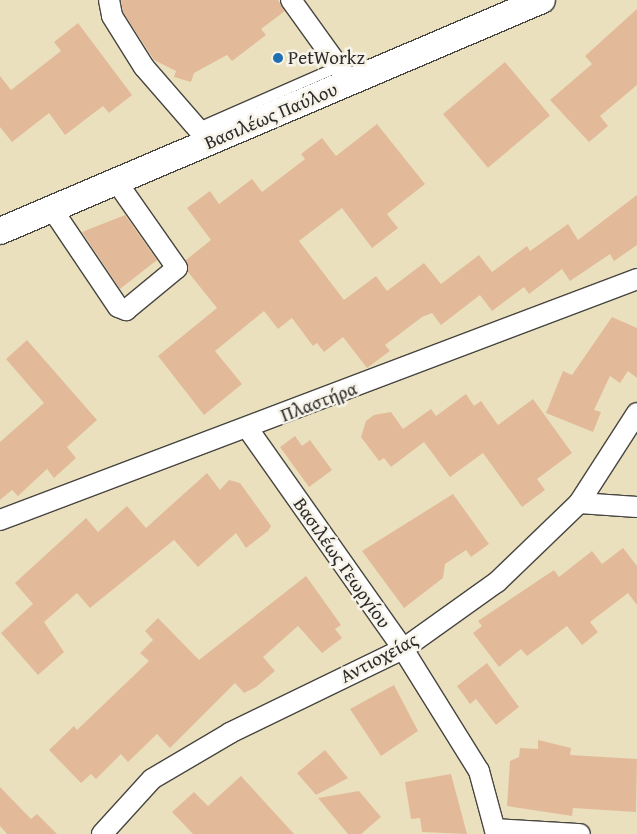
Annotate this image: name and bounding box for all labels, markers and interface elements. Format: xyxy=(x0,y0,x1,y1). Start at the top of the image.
place label: PetWorkz xyxy=(288,47,365,69)
marker: PetWorkz xyxy=(272,52,284,64)
street label: Βασιλέως Παύλου xyxy=(201,78,341,154)
street label: Πλαστήρα xyxy=(277,377,361,427)
street label: Βασιλέως Γεωργίου xyxy=(288,493,396,633)
street label: Αντιοχείας xyxy=(336,628,422,688)

